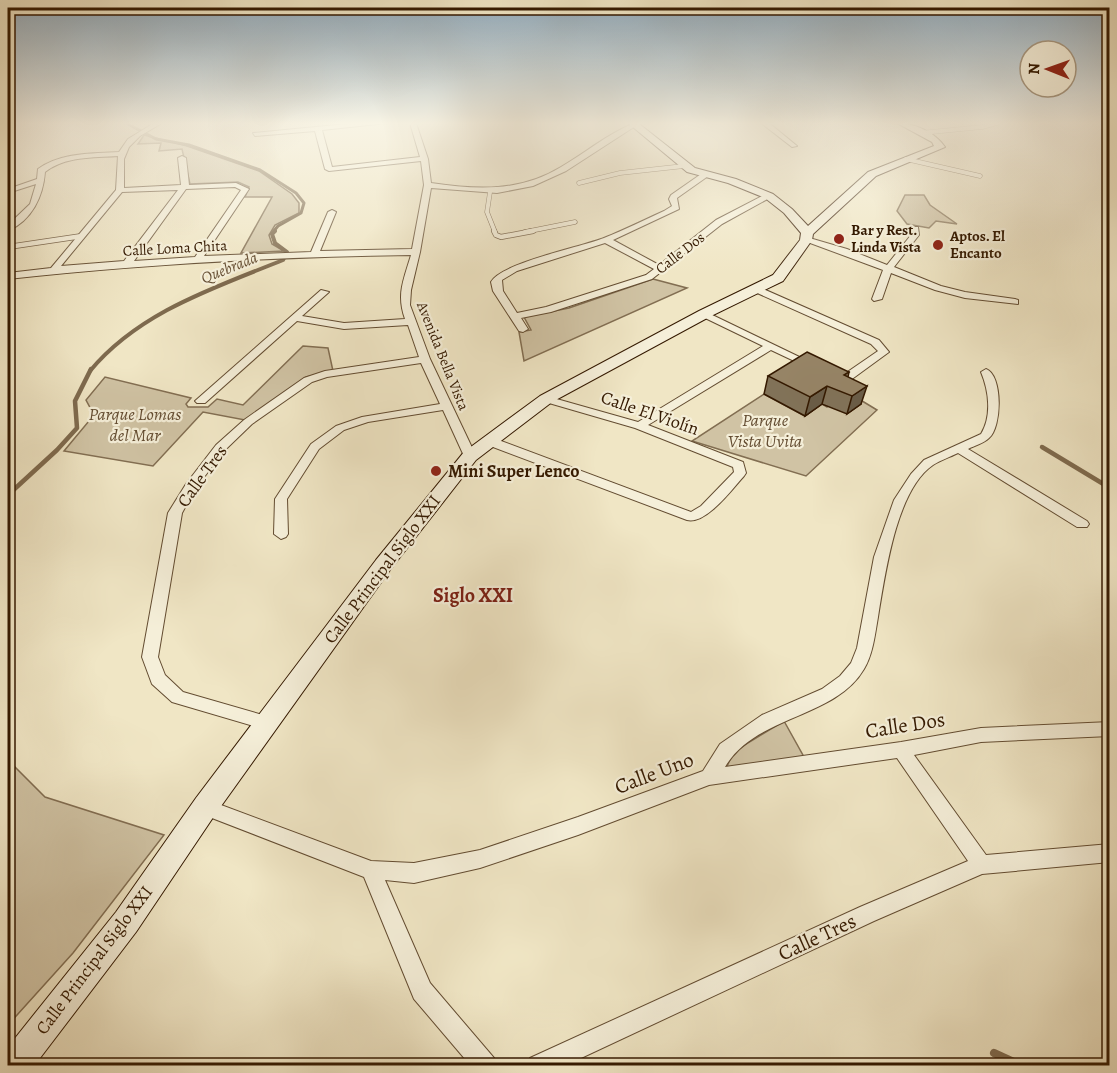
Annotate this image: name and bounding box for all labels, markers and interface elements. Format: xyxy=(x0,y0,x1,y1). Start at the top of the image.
north arrow xyxy=(1018,39,1078,99)
text: N xyxy=(1023,62,1045,75)
place label: Bar y Rest. Linda Vista xyxy=(851,220,922,257)
place label: Aptos. El Encanto xyxy=(949,226,1005,263)
street label: Calle Dos xyxy=(651,227,709,279)
marker: Bar y Rest. Linda Vista xyxy=(832,232,846,246)
street label: Calle Loma Chita xyxy=(122,235,228,261)
marker: Aptos. El Encanto xyxy=(931,238,945,252)
water label: Quebrada xyxy=(198,246,261,289)
street label: Avenida Bella Vista xyxy=(412,298,474,413)
street label: Calle El Violín xyxy=(598,385,702,441)
park label: Parque Lomas del Mar xyxy=(89,402,181,447)
park label: Parque Vista Uvita xyxy=(728,408,802,453)
street label: Calle Tres xyxy=(171,440,233,512)
place label: Mini Super Lenco xyxy=(448,459,580,483)
marker: Mini Super Lenco xyxy=(429,464,443,478)
street label: Calle Principal Siglo XXI xyxy=(318,490,446,648)
district label: Siglo XXI xyxy=(433,582,513,609)
street label: Calle Dos xyxy=(863,705,947,745)
street label: Calle Uno xyxy=(610,745,698,801)
street label: Calle Principal Siglo XXI xyxy=(30,881,158,1039)
street label: Calle Tres xyxy=(773,907,861,967)

